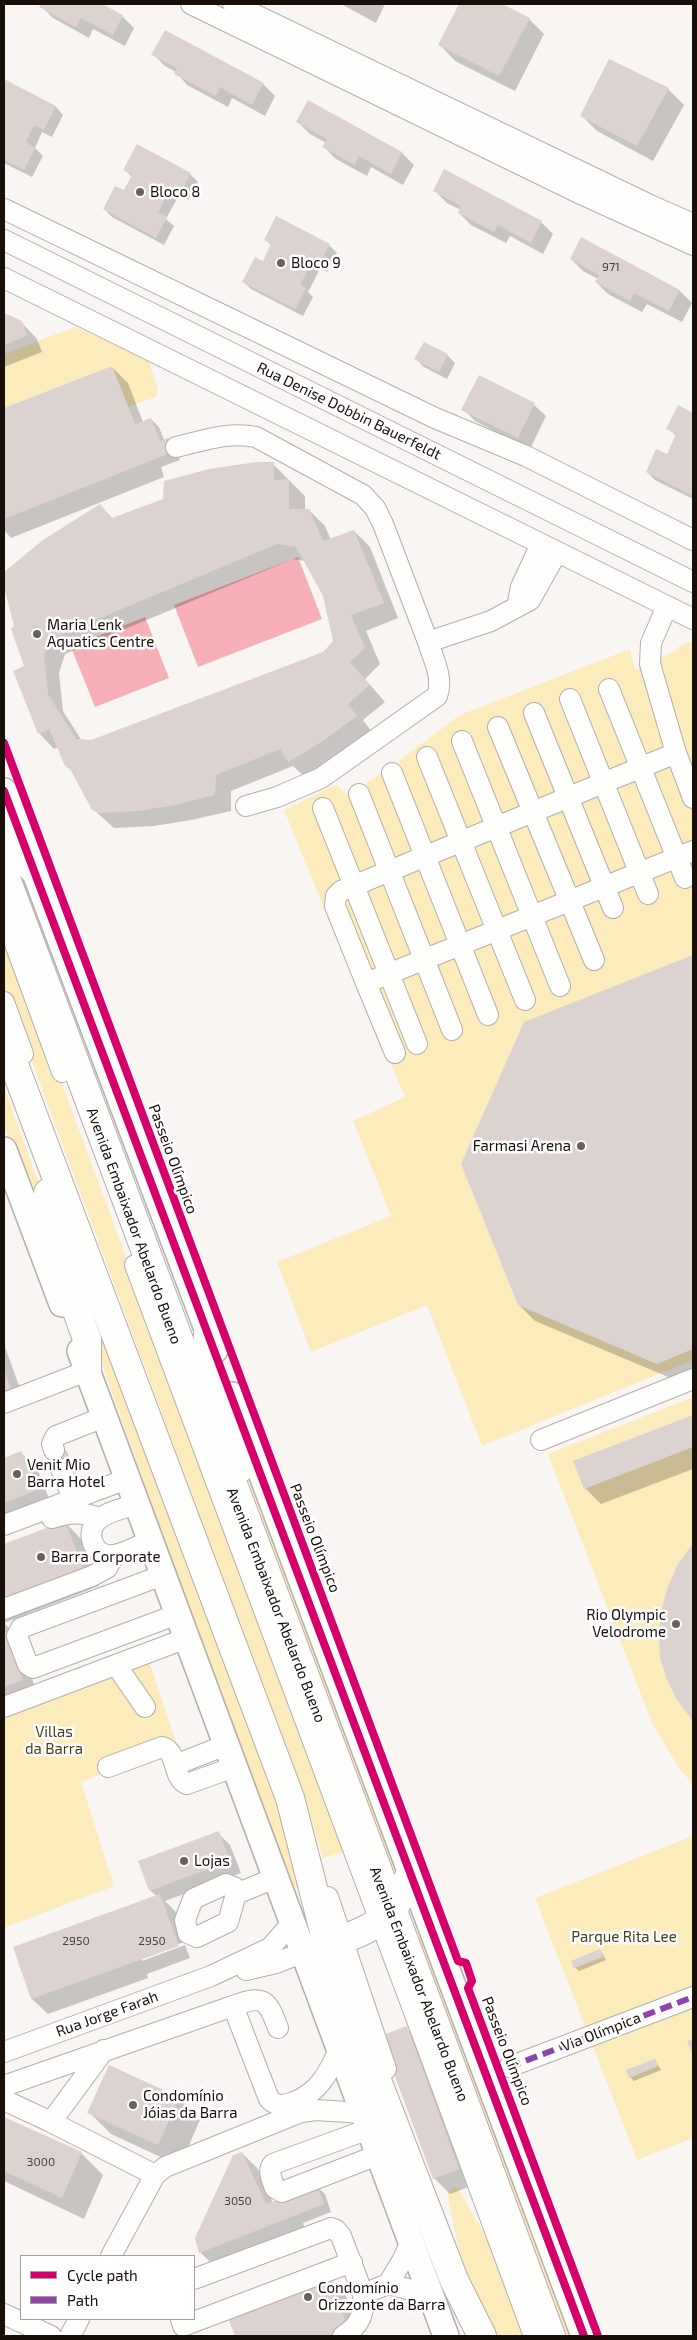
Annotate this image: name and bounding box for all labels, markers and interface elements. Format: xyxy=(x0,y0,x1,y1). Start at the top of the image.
place label: Bloco 8 xyxy=(150,183,200,201)
marker: Bloco 8 xyxy=(134,186,146,198)
place label: Bloco 9 xyxy=(291,254,341,272)
marker: Bloco 9 xyxy=(275,257,287,269)
house number: 971 xyxy=(602,260,620,274)
street label: Rua Denise Dobbin Bauerfeldt xyxy=(254,358,444,464)
place label: Maria Lenk Aquatics Centre xyxy=(47,616,154,651)
marker: Maria Lenk Aquatics Centre xyxy=(31,628,43,640)
street label: Passeio Olímpico xyxy=(145,1102,201,1216)
street label: Avenida Embaixador Abelardo Bueno xyxy=(83,1105,185,1347)
place label: Farmasi Arena xyxy=(473,1137,571,1155)
marker: Farmasi Arena xyxy=(575,1140,587,1152)
place label: Venit Mio Barra Hotel xyxy=(27,1456,105,1491)
marker: Venit Mio Barra Hotel xyxy=(11,1468,23,1480)
street label: Passeio Olímpico xyxy=(286,1481,344,1595)
street label: Avenida Embaixador Abelardo Bueno xyxy=(223,1485,329,1725)
place label: Barra Corporate xyxy=(51,1548,160,1566)
marker: Barra Corporate xyxy=(35,1551,47,1563)
place label: Rio Olympic Velodrome xyxy=(586,1606,666,1641)
marker: Rio Olympic Velodrome xyxy=(670,1618,682,1630)
park label: Villas da Barra xyxy=(25,1723,83,1758)
place label: Lojas xyxy=(194,1852,230,1870)
marker: Lojas xyxy=(178,1855,190,1867)
street label: Avenida Embaixador Abelardo Bueno xyxy=(366,1864,472,2104)
park label: Parque Rita Lee xyxy=(571,1928,677,1946)
house number: 2950 xyxy=(62,1934,90,1948)
house number: 2950 xyxy=(138,1934,166,1948)
street label: Rua Jorge Farah xyxy=(53,1987,161,2041)
street label: Passeio Olímpico xyxy=(478,1994,536,2108)
street label: Via Olímpica xyxy=(559,2009,643,2055)
place label: Condomínio Jóias da Barra xyxy=(143,2087,238,2122)
marker: Condomínio Jóias da Barra xyxy=(127,2099,139,2111)
house number: 3000 xyxy=(27,2155,55,2169)
house number: 3050 xyxy=(224,2194,252,2208)
legend xyxy=(20,2255,195,2320)
text: Cycle path xyxy=(67,2266,138,2284)
place label: Condomínio Orizzonte da Barra xyxy=(318,2279,445,2314)
text: Path xyxy=(67,2291,98,2309)
marker: Condomínio Orizzonte da Barra xyxy=(302,2291,314,2303)

